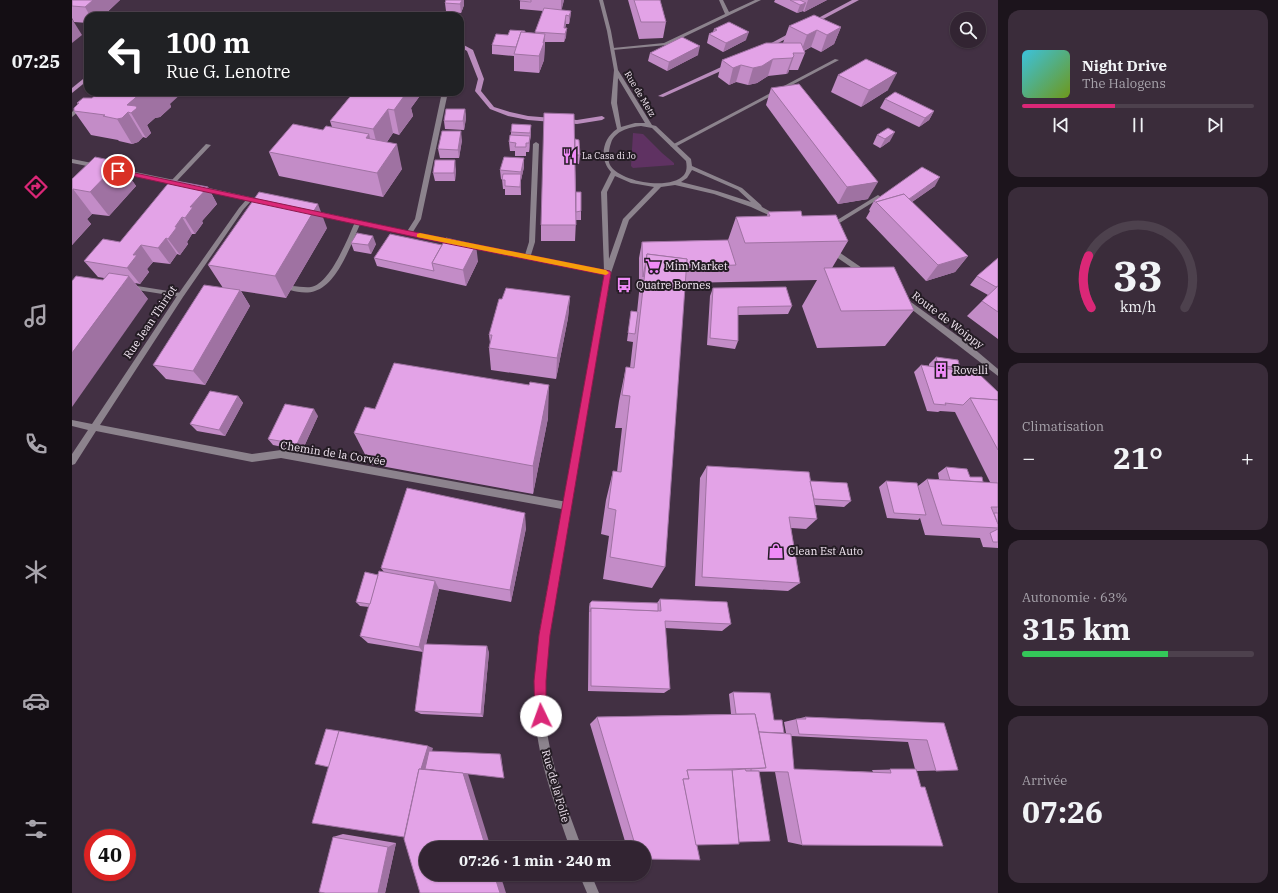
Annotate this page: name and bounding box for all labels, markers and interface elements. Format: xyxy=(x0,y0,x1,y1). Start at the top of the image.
map controls xyxy=(950,12,986,48)
button: search xyxy=(950,12,986,48)
text: 100 m xyxy=(166,24,250,61)
icon: left xyxy=(100,28,152,80)
text: 07:25 xyxy=(12,50,60,73)
text: Night Drive xyxy=(1082,56,1167,75)
text: Rue G. Lenotre xyxy=(166,60,290,83)
street label: Rue de Metz xyxy=(623,69,659,119)
text: The Halogens xyxy=(1082,75,1166,92)
icon: previous xyxy=(1050,114,1072,136)
icon: pause xyxy=(1127,114,1149,136)
icon: next xyxy=(1204,114,1226,136)
restaurant icon: La Casa di Jo xyxy=(561,147,579,165)
place label: La Casa di Jo xyxy=(582,150,636,161)
pin xyxy=(101,154,135,188)
icon: arrive xyxy=(107,160,129,182)
icon: directions xyxy=(22,173,50,201)
text: 33 xyxy=(1113,248,1163,302)
supermarket icon: Mim Market xyxy=(644,257,662,275)
place label: Mim Market xyxy=(665,259,728,273)
bus stop icon: Quatre Bornes xyxy=(615,276,633,294)
place label: Quatre Bornes xyxy=(636,278,711,292)
street label: Rue Jean Thiriot xyxy=(120,283,180,361)
street label: Route de Woippy xyxy=(909,288,987,352)
text: km/h xyxy=(1120,296,1156,315)
icon: music xyxy=(22,302,50,330)
building icon: Rovelli xyxy=(932,361,950,379)
place label: Rovelli xyxy=(953,363,989,377)
text: Climatisation xyxy=(1022,418,1104,435)
icon: phone xyxy=(22,430,50,458)
street label: Chemin de la Corvée xyxy=(279,438,387,468)
text: 21° xyxy=(1113,438,1163,477)
text: − xyxy=(1022,443,1035,472)
text: + xyxy=(1241,443,1254,472)
shop icon: Clean Est Auto xyxy=(767,542,785,560)
place label: Clean Est Auto xyxy=(788,544,863,558)
icon: climate xyxy=(22,558,50,586)
text: Autonomie · 63% xyxy=(1022,589,1127,606)
text: 315 km xyxy=(1022,609,1131,648)
icon: car xyxy=(22,687,50,715)
position arrow xyxy=(520,695,562,737)
street label: Rue de la Folie xyxy=(539,748,573,824)
text: Arrivée xyxy=(1022,772,1067,789)
text: 07:26 xyxy=(1022,792,1103,831)
icon: filters xyxy=(22,815,50,843)
speed limit sign: 40 xyxy=(84,829,136,881)
text: 07:26 · 1 min · 240 m xyxy=(459,851,611,870)

